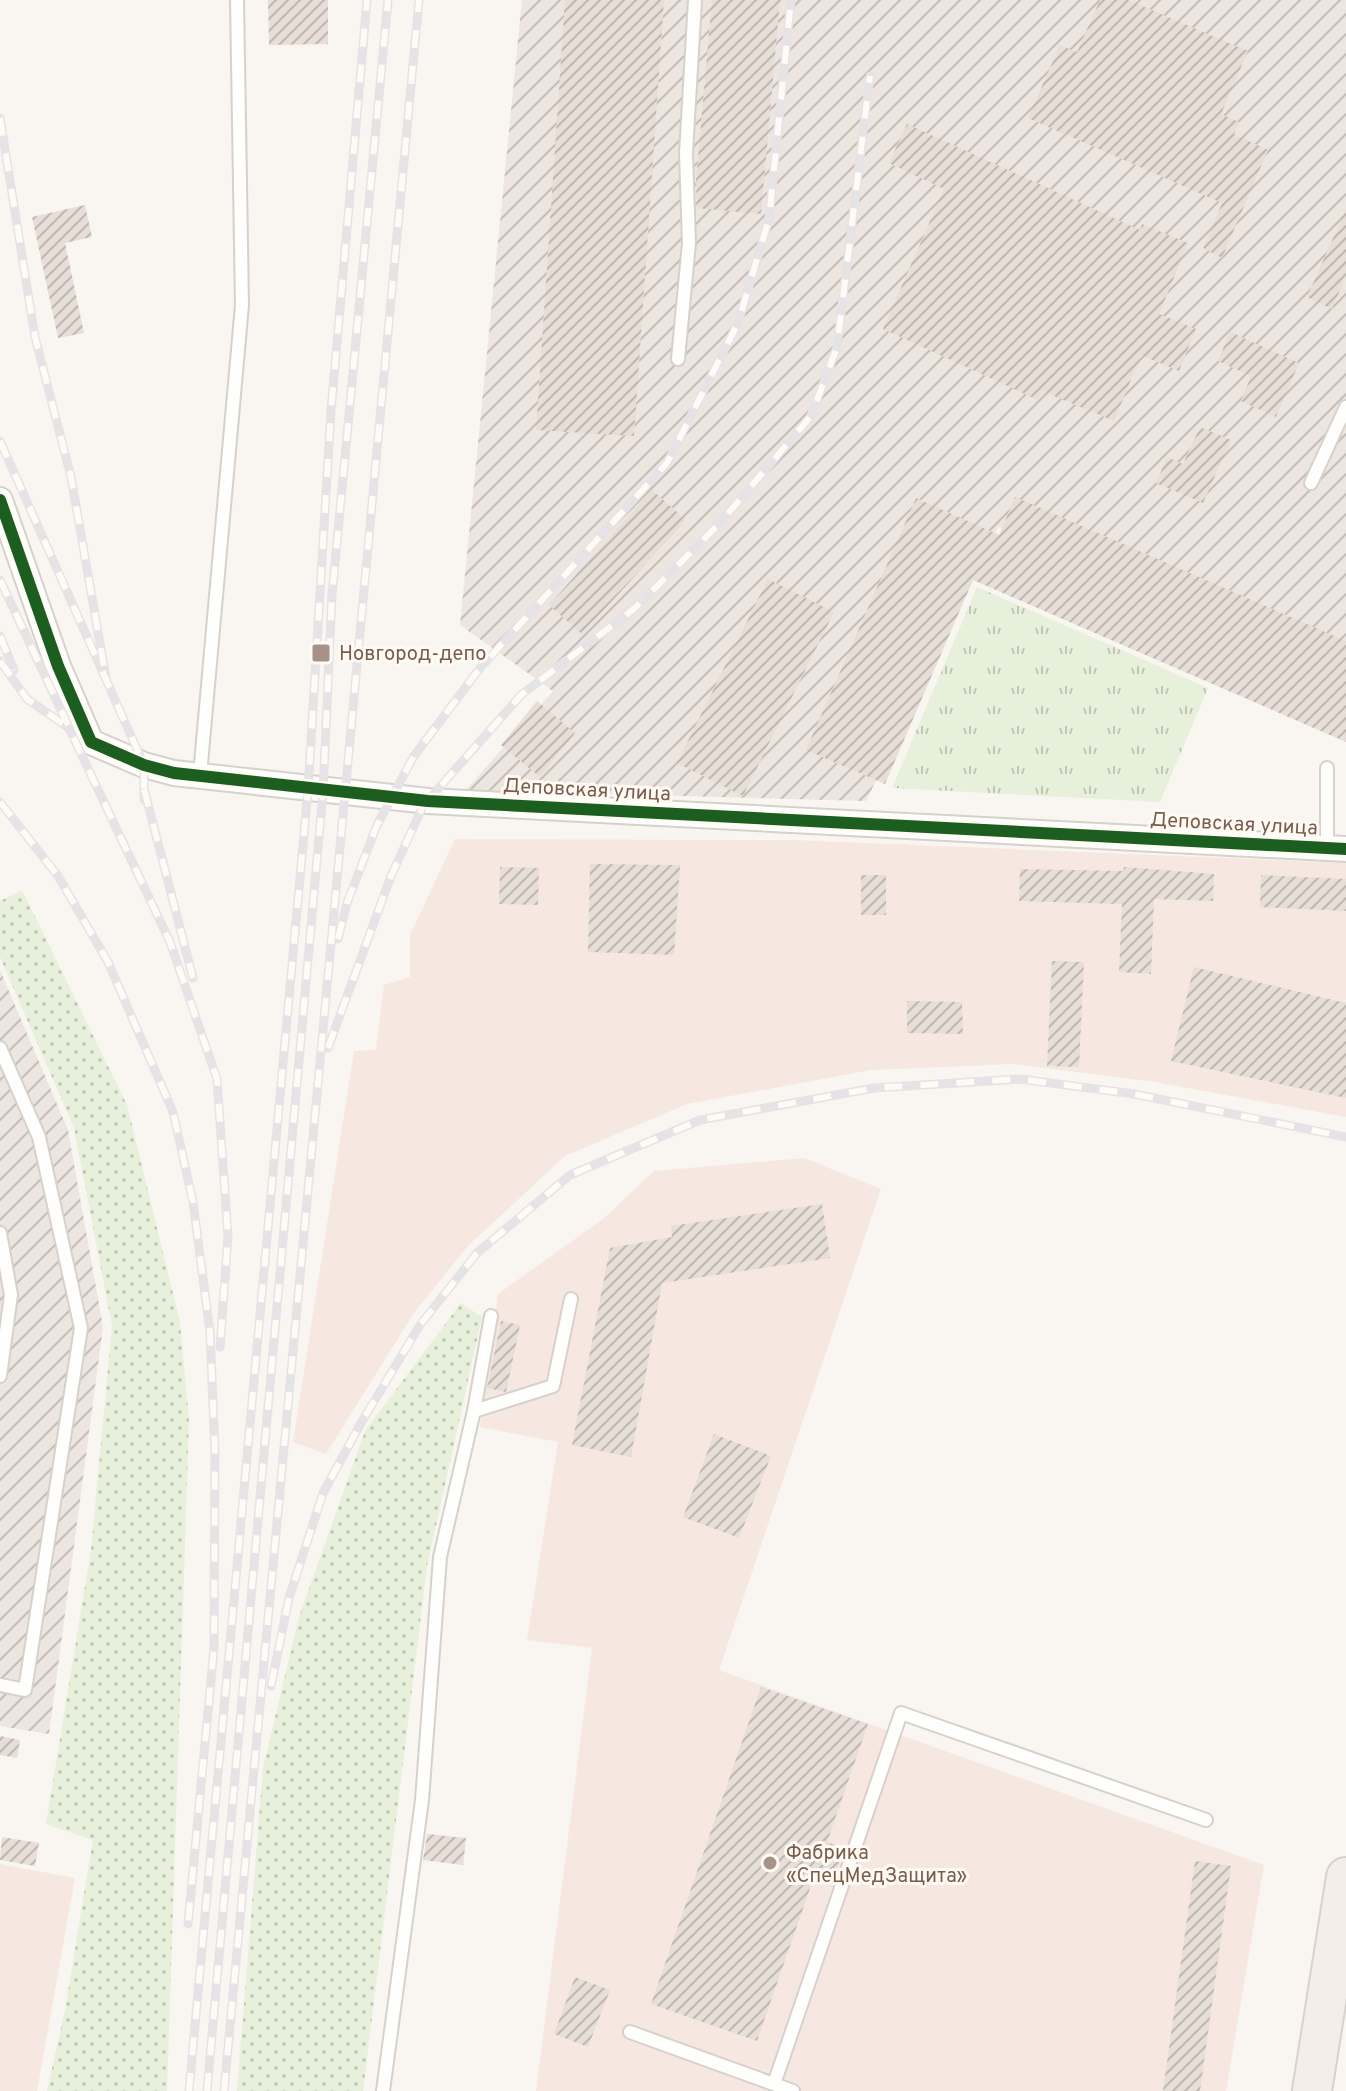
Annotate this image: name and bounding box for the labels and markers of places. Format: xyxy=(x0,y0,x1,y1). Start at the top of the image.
marker: Новгород-депо xyxy=(310,642,332,664)
place label: Новгород-депо xyxy=(339,642,486,668)
place label: Фабрика «СпецМедЗащита» xyxy=(786,1841,967,1890)
marker: Фабрика «СпецМедЗащита» xyxy=(761,1854,779,1872)

